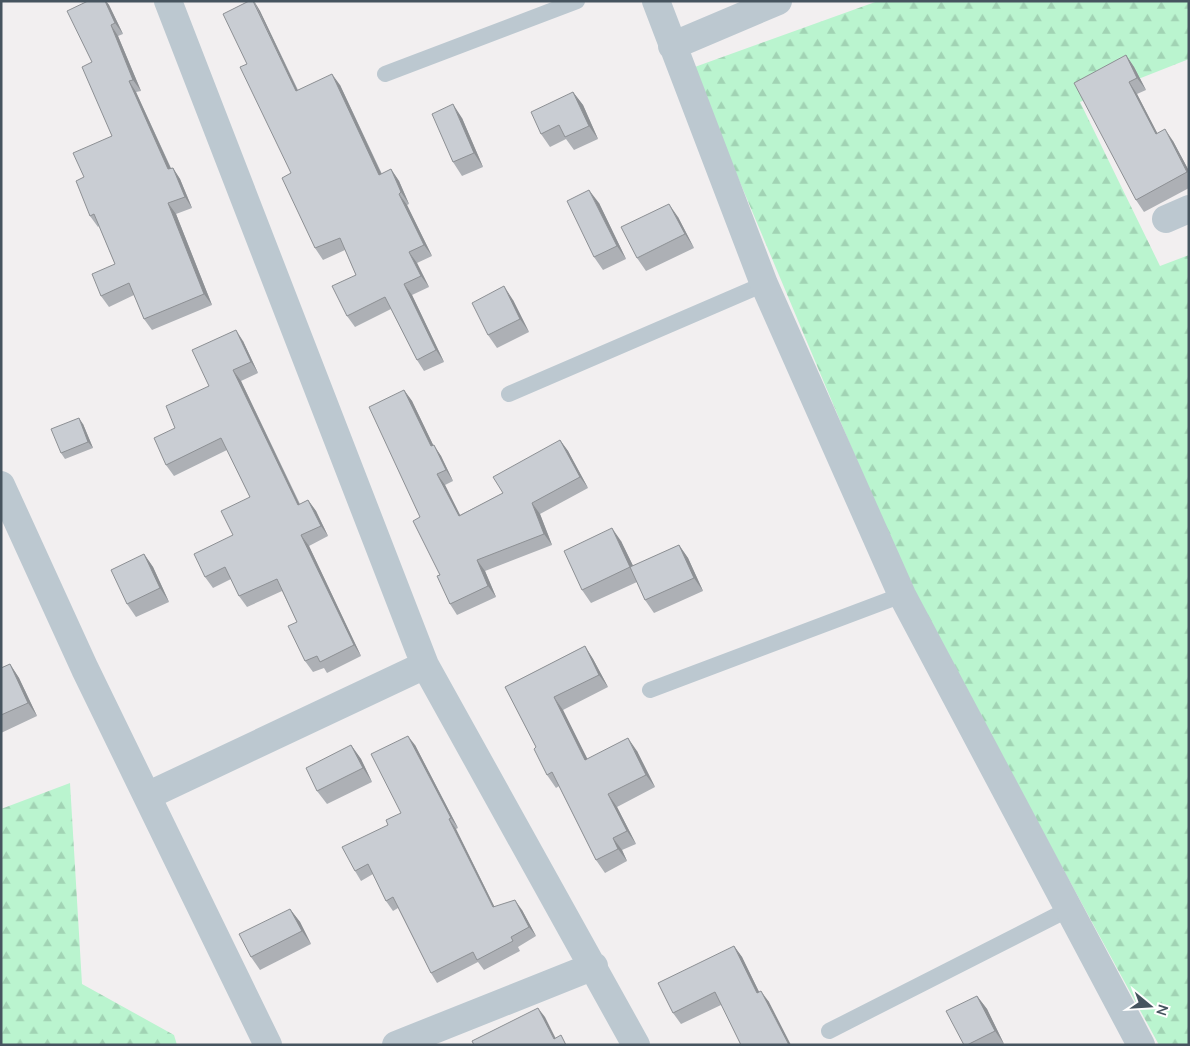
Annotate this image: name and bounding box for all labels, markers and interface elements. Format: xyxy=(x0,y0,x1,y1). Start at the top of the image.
north arrow xyxy=(1125,981,1175,1031)
text: N xyxy=(1152,1002,1173,1018)

